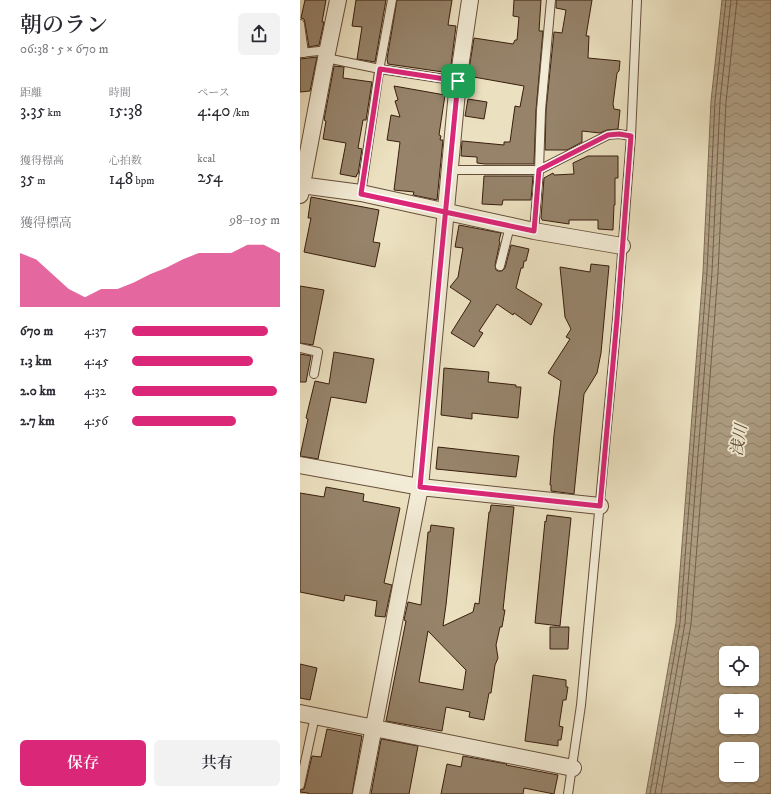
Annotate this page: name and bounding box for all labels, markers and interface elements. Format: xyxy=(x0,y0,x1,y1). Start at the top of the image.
text: 朝のラン xyxy=(20,12,108,39)
button: share xyxy=(238,13,280,55)
text: 06:38 · 5 × 670 m xyxy=(20,41,109,57)
pin xyxy=(441,64,475,98)
icon: arrive xyxy=(447,70,469,92)
text: 距離 xyxy=(20,86,42,100)
text: 時間 xyxy=(109,86,131,100)
text: ペース xyxy=(197,86,230,100)
text: 3.35 xyxy=(20,100,45,122)
text: 15:38 xyxy=(109,100,143,122)
text: 4:40 xyxy=(197,100,230,122)
text: km xyxy=(45,106,61,120)
text: /km xyxy=(230,106,250,120)
text: kcal xyxy=(197,152,215,166)
text: 獲得標高 xyxy=(20,154,64,168)
text: 心拍数 xyxy=(109,154,142,168)
text: 254 xyxy=(197,166,223,188)
text: 35 xyxy=(20,168,35,190)
text: 148 xyxy=(109,168,133,190)
text: m xyxy=(35,174,45,188)
text: bpm xyxy=(133,174,155,188)
text: 98–105 m xyxy=(229,212,280,228)
text: 獲得標高 xyxy=(20,215,72,231)
text: 670 m xyxy=(20,323,53,339)
text: 4:37 xyxy=(84,323,107,339)
text: 1.3 km xyxy=(20,353,52,369)
text: 4:45 xyxy=(84,353,109,369)
text: 2.0 km xyxy=(20,383,56,399)
text: 4:32 xyxy=(84,383,106,399)
text: 2.7 km xyxy=(20,413,55,429)
text: 4:56 xyxy=(84,413,108,429)
water label: 浅川 xyxy=(727,421,752,458)
map controls xyxy=(719,646,759,782)
button: locate xyxy=(719,646,759,686)
button: + xyxy=(719,694,759,734)
button: 保存 xyxy=(20,740,146,786)
button: 共有 xyxy=(154,740,280,786)
button: − xyxy=(719,742,759,782)

